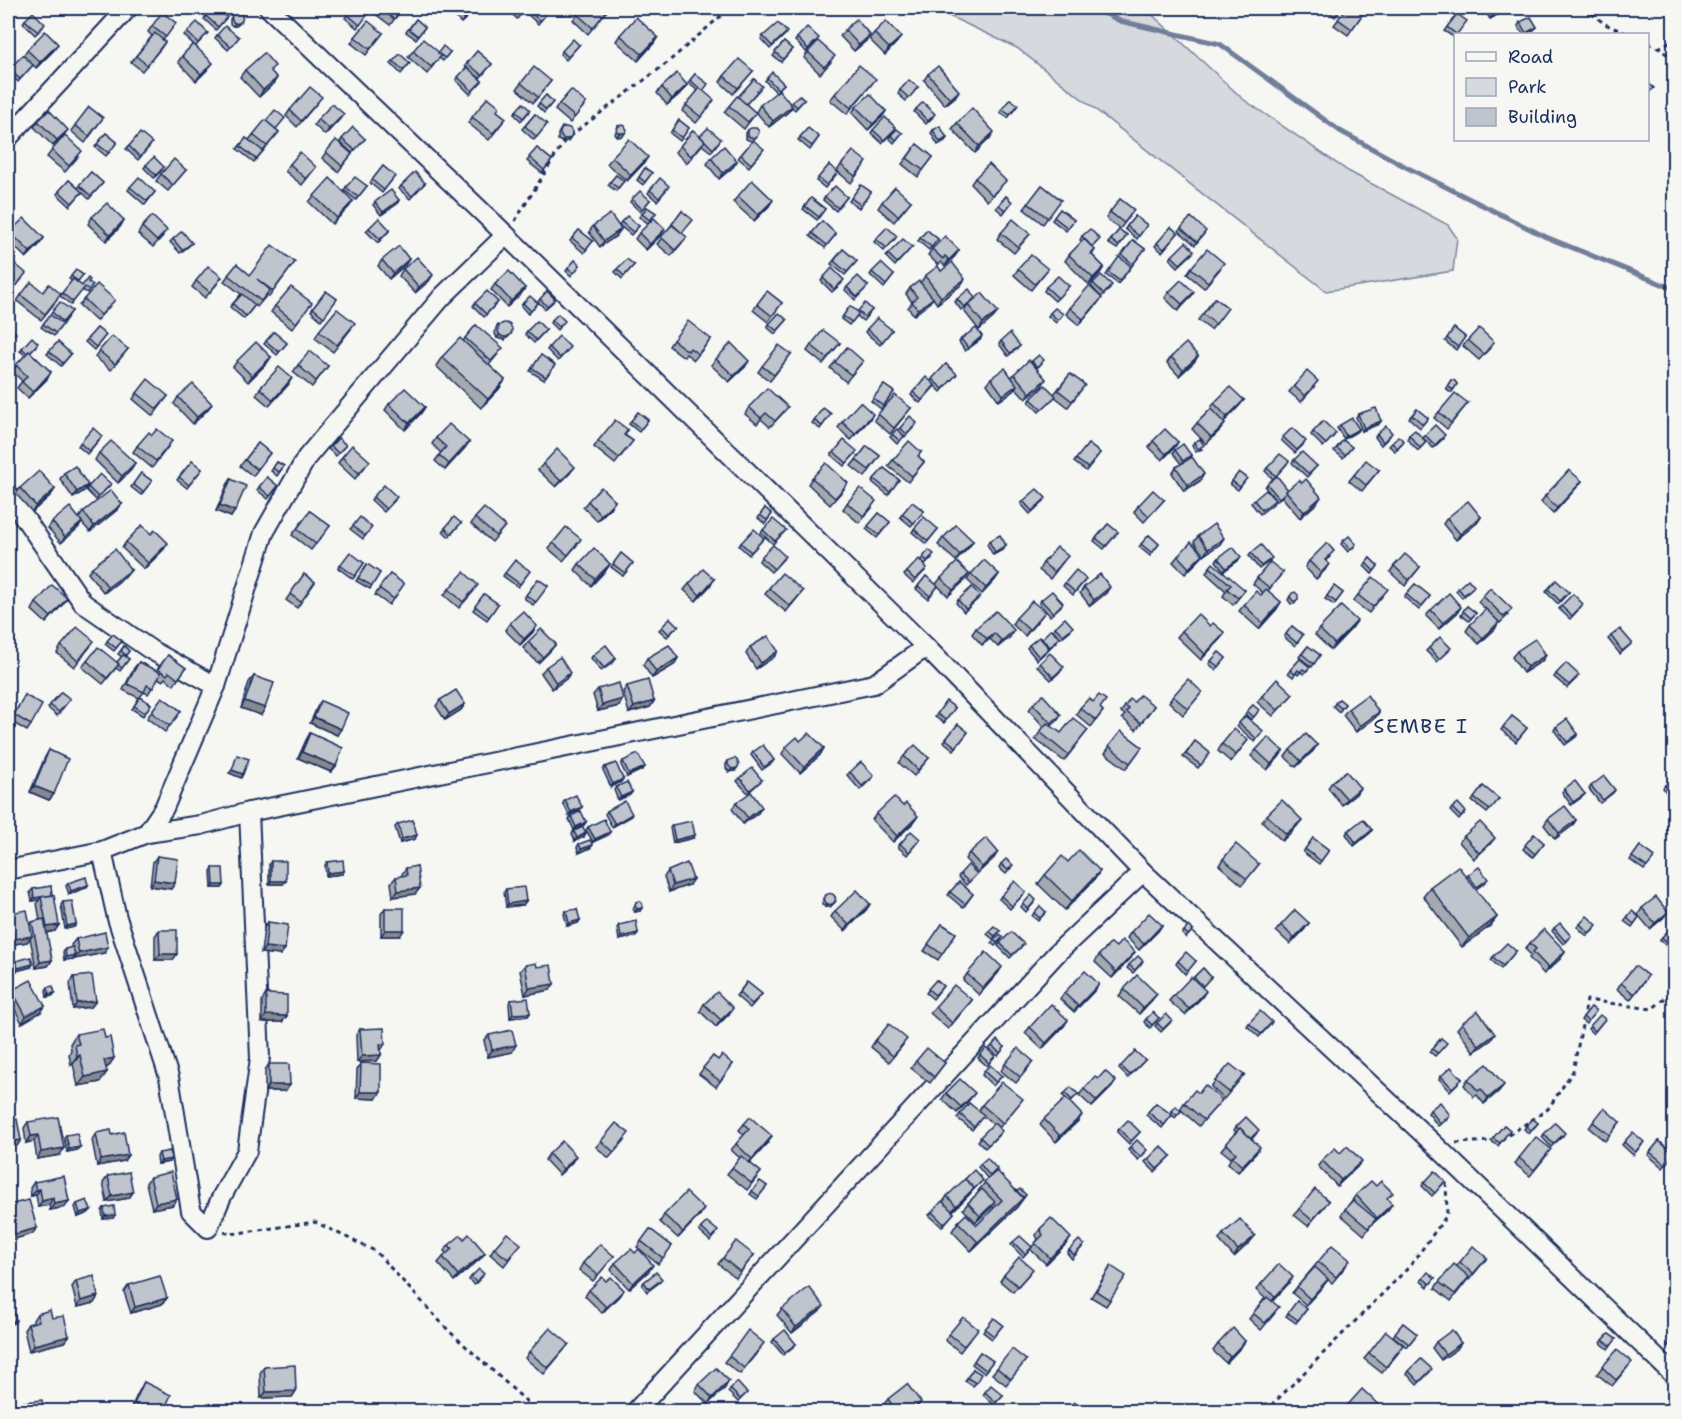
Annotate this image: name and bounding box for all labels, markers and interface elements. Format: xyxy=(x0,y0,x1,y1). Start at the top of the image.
legend xyxy=(1454,33,1649,141)
text: Road xyxy=(1508,45,1553,69)
text: Park xyxy=(1508,75,1547,99)
text: Building xyxy=(1508,105,1577,129)
district label: SEMBE I xyxy=(1373,713,1469,739)

